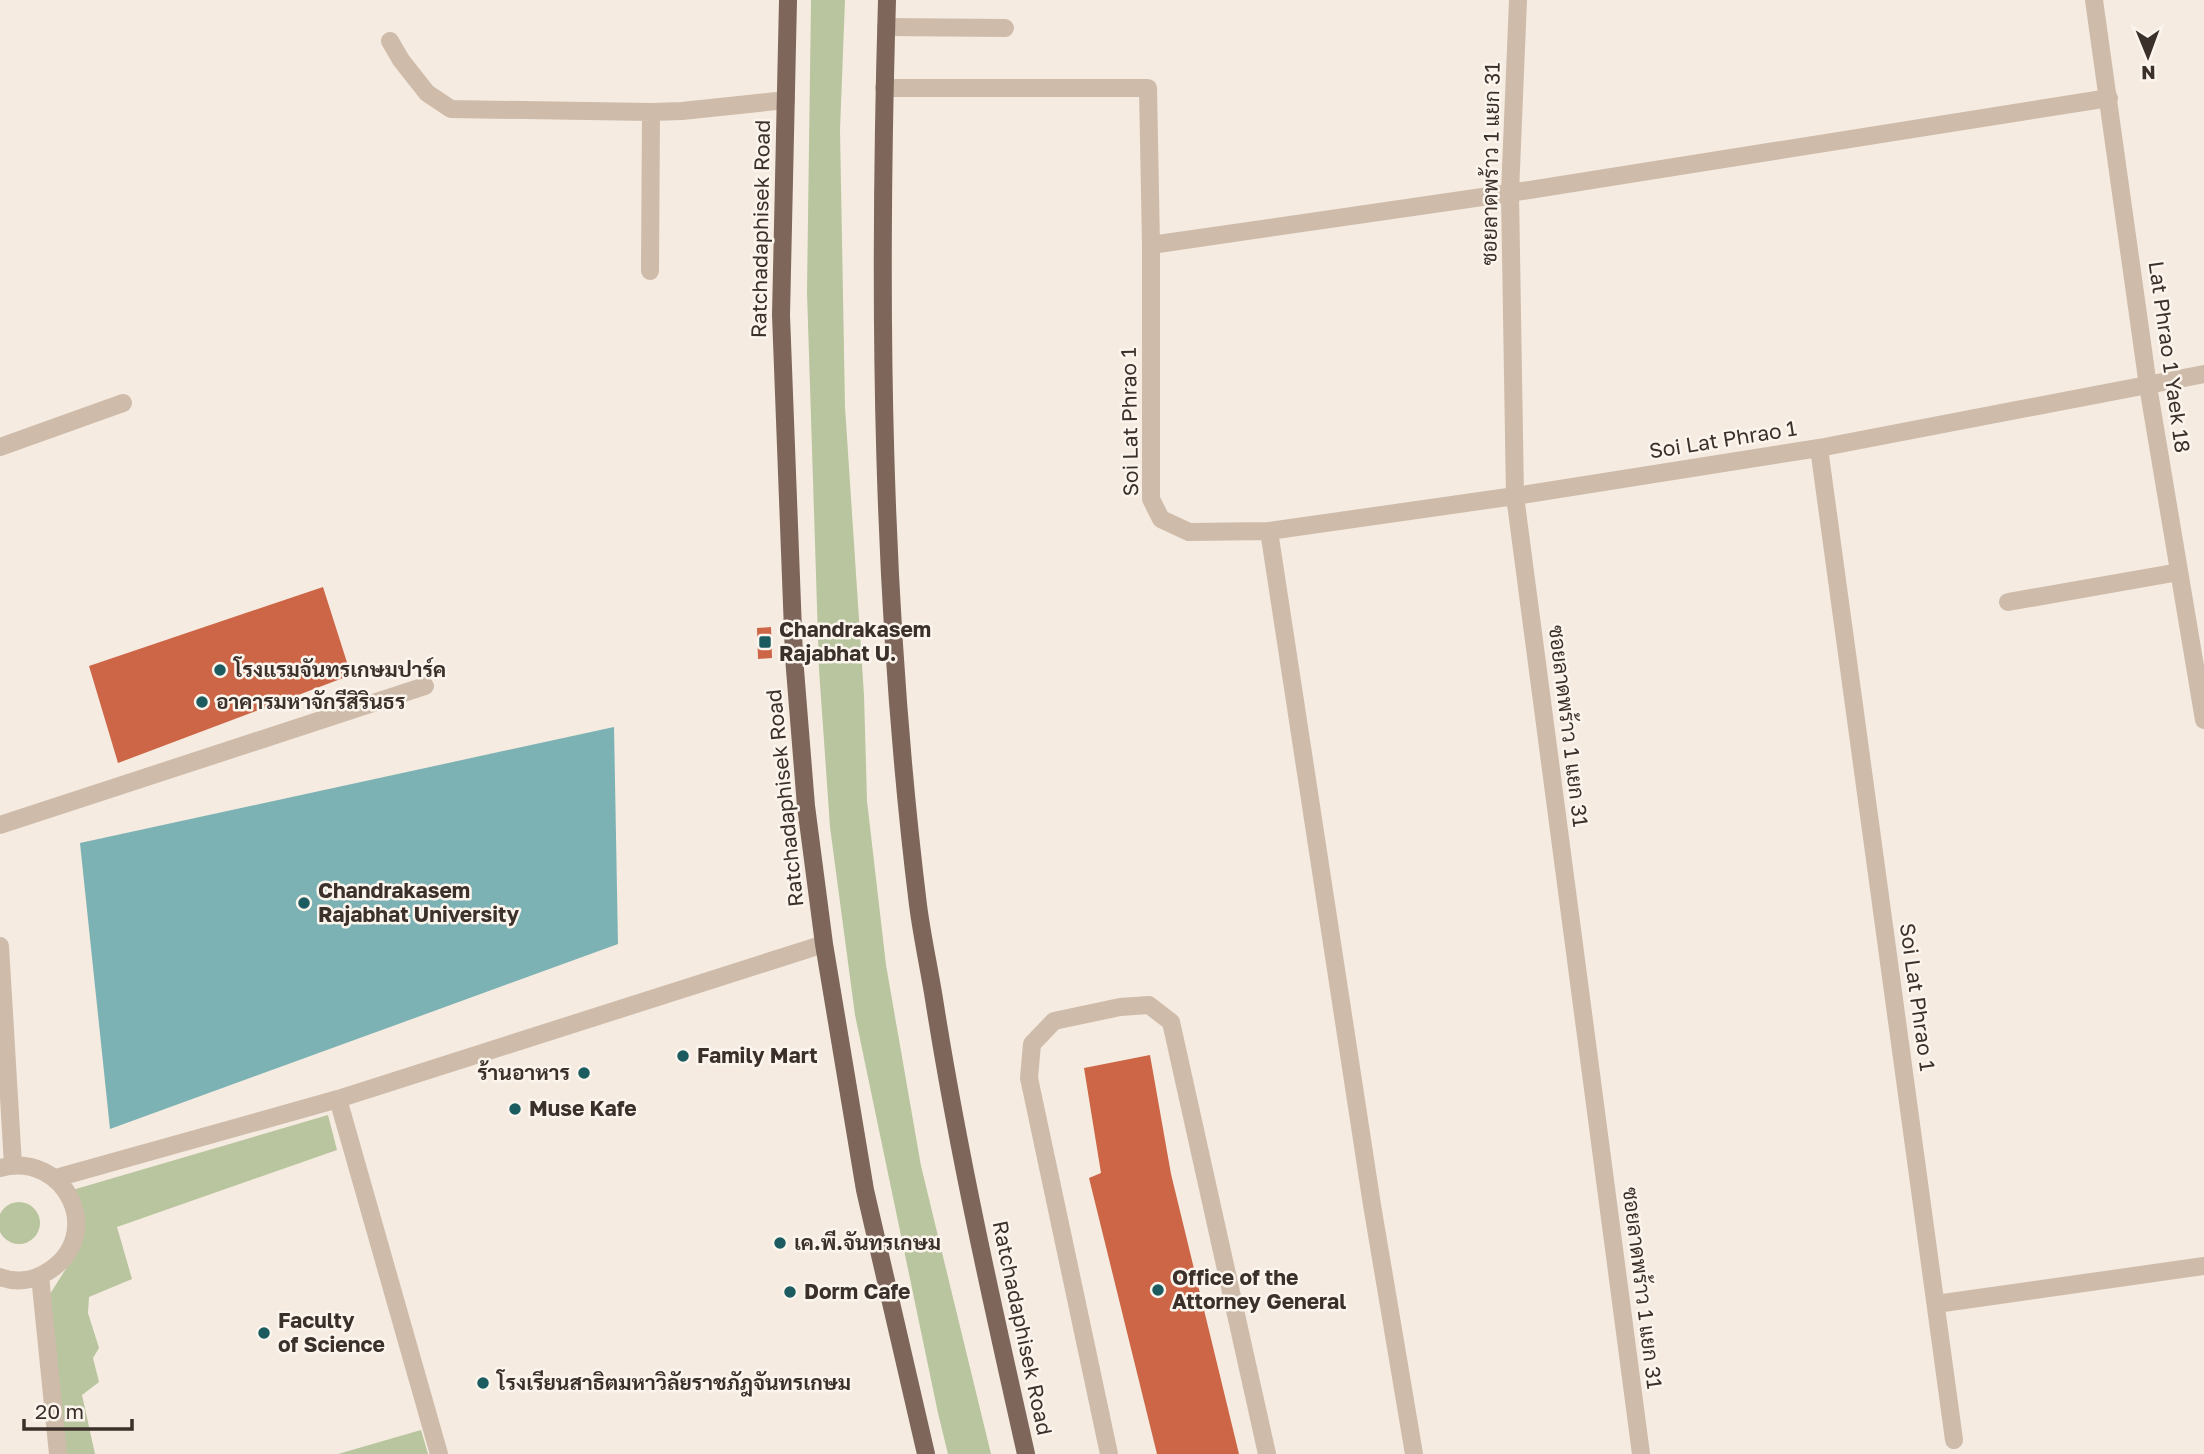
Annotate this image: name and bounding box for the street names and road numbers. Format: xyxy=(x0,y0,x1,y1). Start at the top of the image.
street label: ซอยลาดพร้าว 1 แยก 31 xyxy=(1475,62,1505,266)
street label: Ratchadaphisek Road xyxy=(745,120,775,338)
street label: Lat Phrao 1 Yaek 18 xyxy=(2144,259,2196,454)
street label: Soi Lat Phrao 1 xyxy=(1115,347,1143,497)
street label: Soi Lat Phrao 1 xyxy=(1647,415,1798,464)
street label: ซอยลาดพร้าว 1 แยก 31 xyxy=(1544,624,1594,828)
street label: Ratchadaphisek Road xyxy=(760,688,808,908)
street label: Soi Lat Phrao 1 xyxy=(1895,921,1941,1072)
street label: ซอยลาดพร้าว 1 แยก 31 xyxy=(1618,1186,1668,1390)
street label: Ratchadaphisek Road xyxy=(988,1218,1058,1437)

